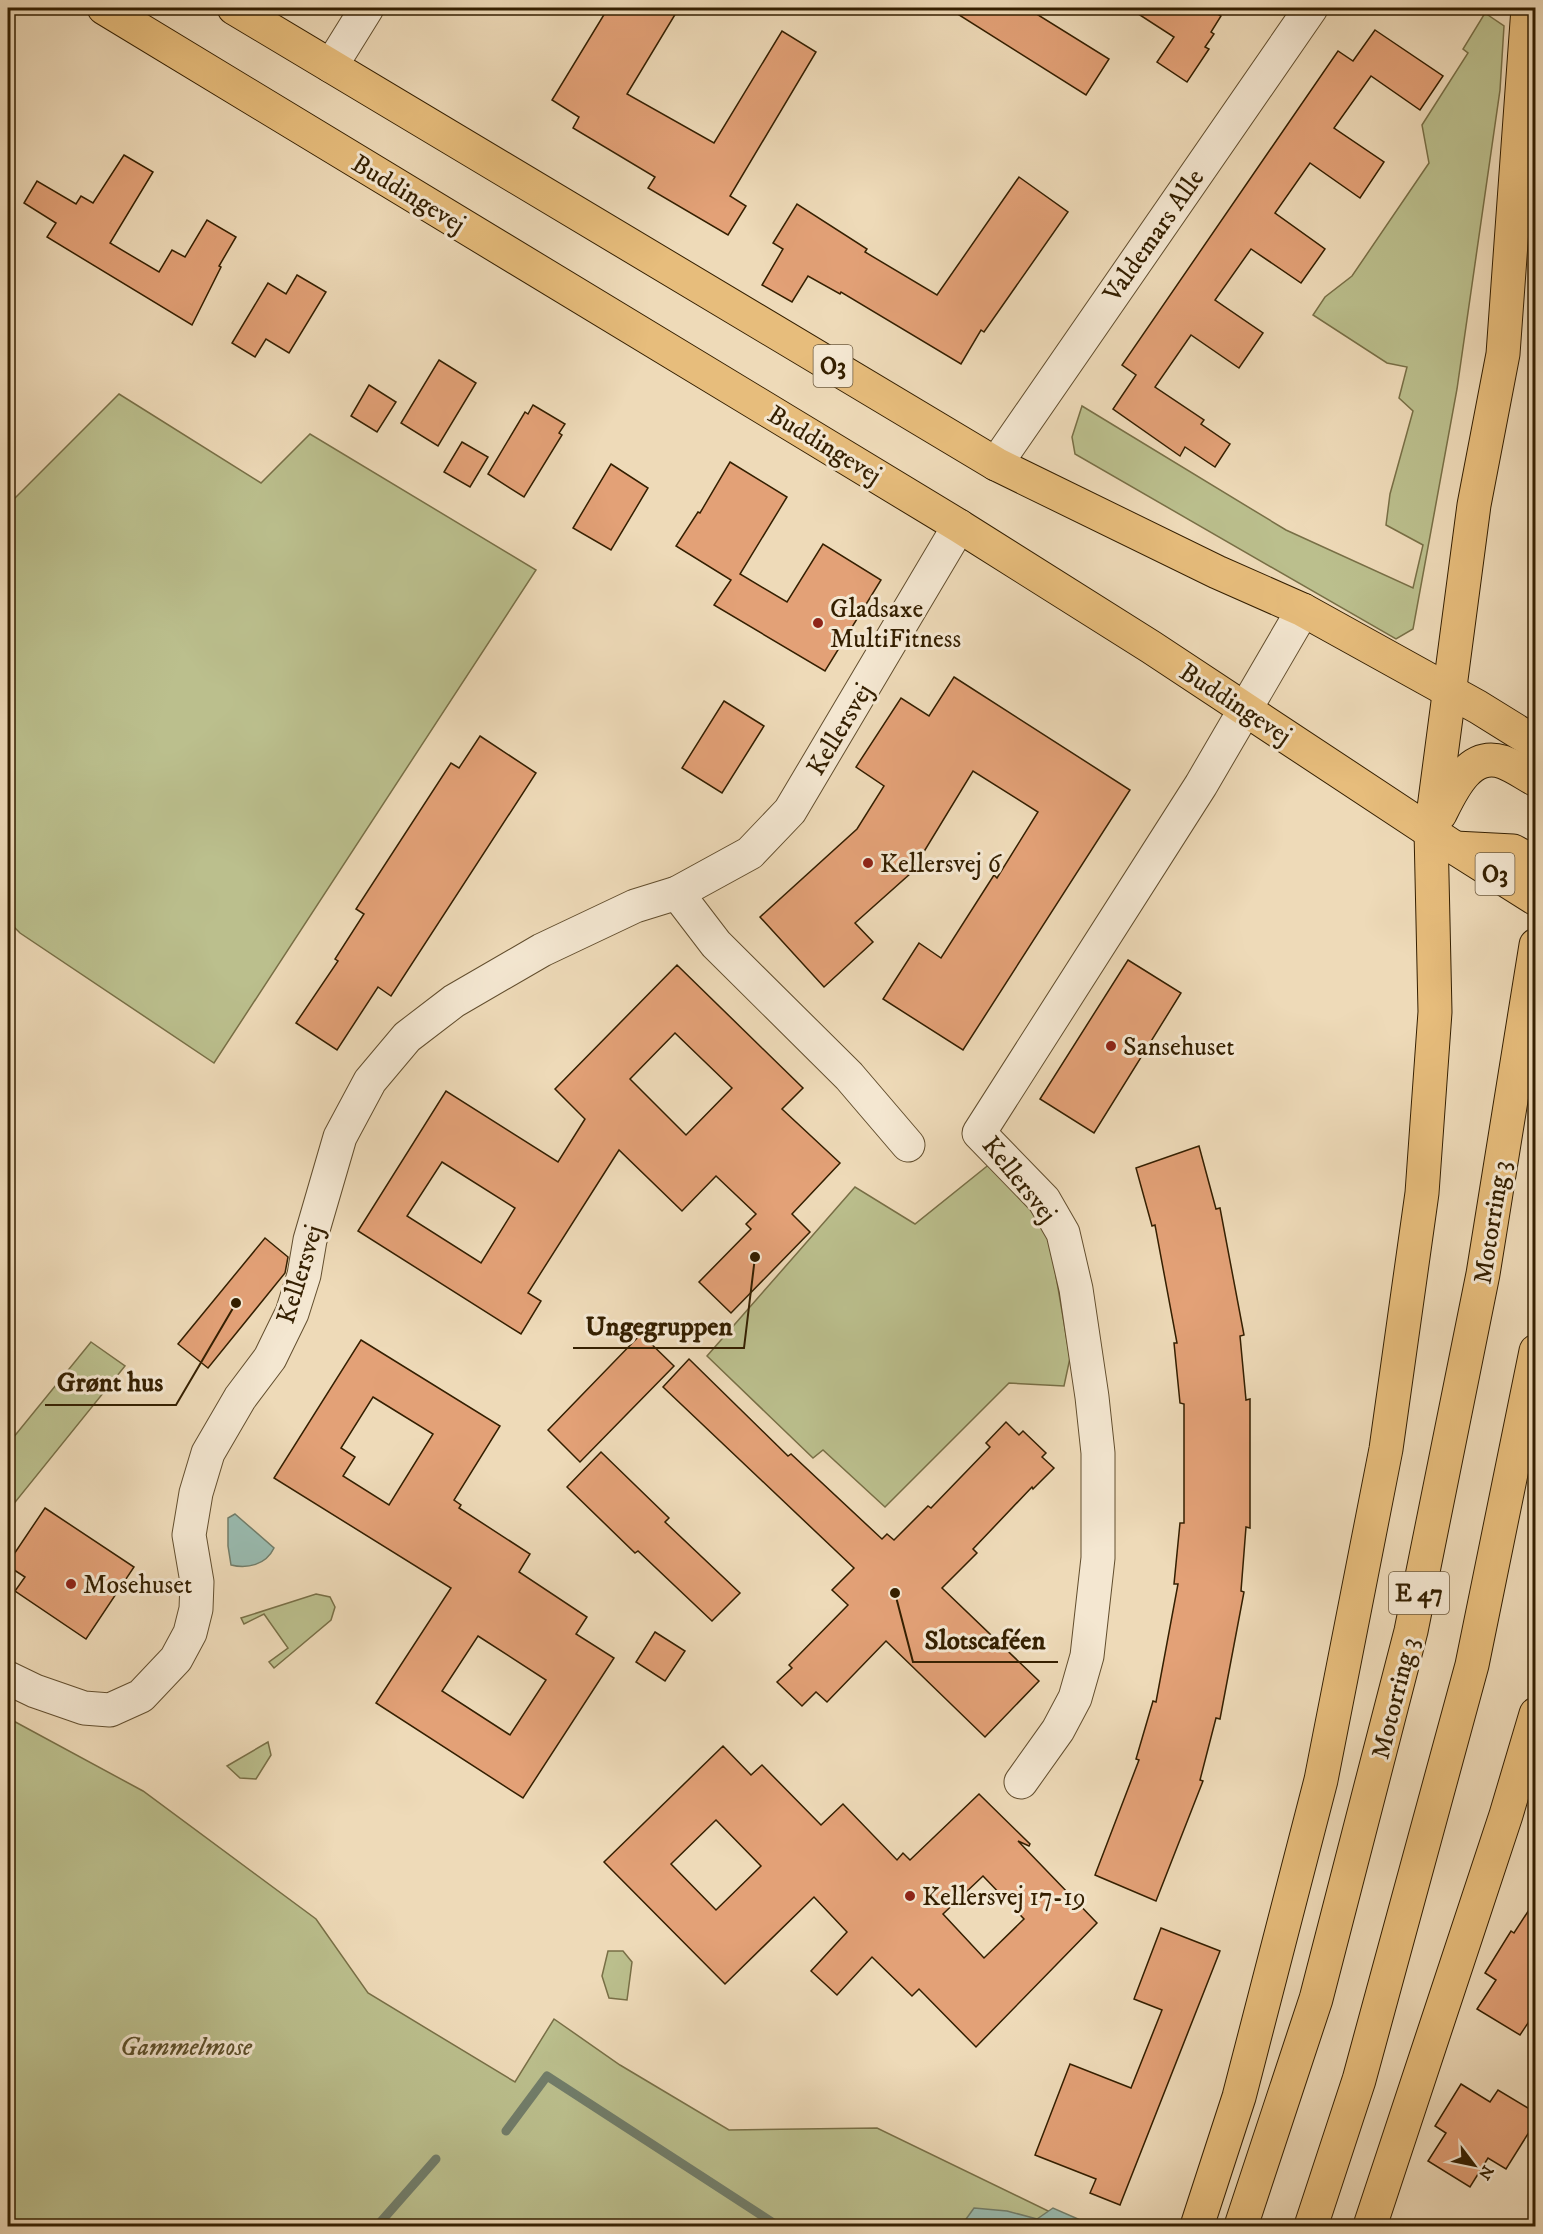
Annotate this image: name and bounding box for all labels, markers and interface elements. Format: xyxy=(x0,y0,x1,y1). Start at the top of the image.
street label: Buddingevej xyxy=(345,147,471,241)
street label: Valdemars Alle xyxy=(1096,163,1212,310)
road number: O3 xyxy=(814,345,852,387)
street label: Buddingevej xyxy=(761,398,887,492)
place label: Gladsaxe MultiFitness xyxy=(830,593,961,656)
marker: Gladsaxe MultiFitness xyxy=(811,616,825,630)
street label: Buddingevej xyxy=(1173,656,1297,753)
street label: Kellersvej xyxy=(800,678,881,782)
place label: Kellersvej 6 xyxy=(880,848,1002,881)
road number: O3 xyxy=(1476,853,1514,895)
marker: Kellersvej 6 xyxy=(861,856,875,870)
place label: Sansehuset xyxy=(1123,1031,1235,1064)
marker: Sansehuset xyxy=(1104,1039,1118,1053)
street label: Kellersvej xyxy=(974,1130,1064,1230)
street label: Motorring 3 xyxy=(1466,1158,1519,1286)
street label: Kellersvej xyxy=(270,1221,331,1328)
callout: Ungegruppen xyxy=(573,1303,744,1348)
text: Ungegruppen xyxy=(585,1310,734,1344)
callout: Grønt hus xyxy=(45,1360,176,1405)
text: Grønt hus xyxy=(57,1366,163,1400)
place label: Mosehuset xyxy=(83,1569,192,1602)
road number: E 47 xyxy=(1389,1572,1449,1614)
marker: Mosehuset xyxy=(64,1577,78,1591)
callout: Slotscaféen xyxy=(913,1617,1058,1662)
text: Slotscaféen xyxy=(924,1624,1046,1658)
street label: Motorring 3 xyxy=(1364,1634,1427,1763)
place label: Kellersvej 17-19 xyxy=(922,1881,1086,1914)
marker: Kellersvej 17-19 xyxy=(903,1889,917,1903)
park label: Gammelmose xyxy=(120,2031,253,2064)
north arrow xyxy=(1444,2135,1504,2195)
text: N xyxy=(1474,2162,1498,2183)

